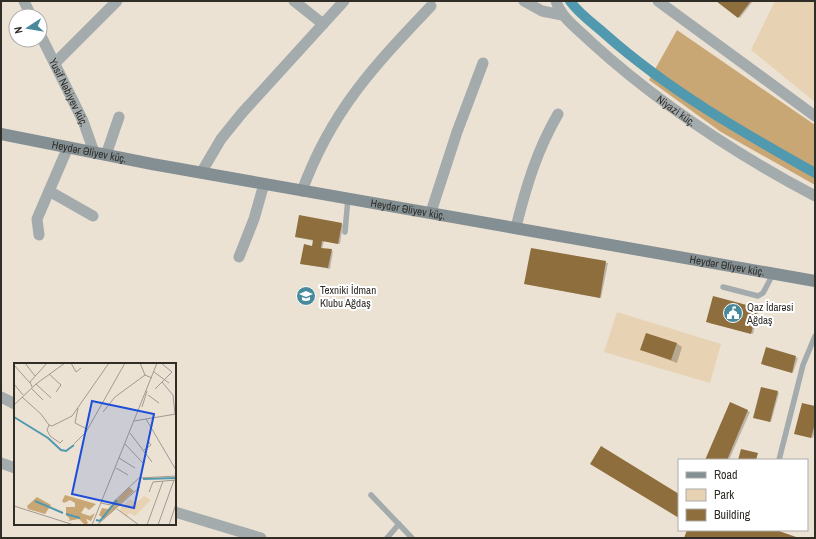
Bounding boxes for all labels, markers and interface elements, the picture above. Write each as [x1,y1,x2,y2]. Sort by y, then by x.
north arrow [8,8,48,48]
text: N [11,25,26,35]
street label: Yusif Nəbiyev küç. [46,56,91,128]
street label: Niyazi küç. [654,92,698,129]
street label: Heydər Əliyev küç. [51,137,128,166]
street label: Heydər Əliyev küç. [369,196,447,223]
street label: Heydər Əliyev küç. [689,252,766,279]
place label: Texniki İdman Klubu Ağdaş [320,283,376,310]
school or university icon: Texniki İdman Klubu Ağdaş [295,285,317,307]
place label: Qaz İdarəsi Ağdaş [746,300,794,327]
public building icon: Qaz İdarəsi Ağdaş [722,302,744,324]
inset map [14,363,176,525]
legend [678,459,808,531]
text: Road [714,467,738,483]
text: Park [714,487,734,503]
text: Building [714,507,751,523]

